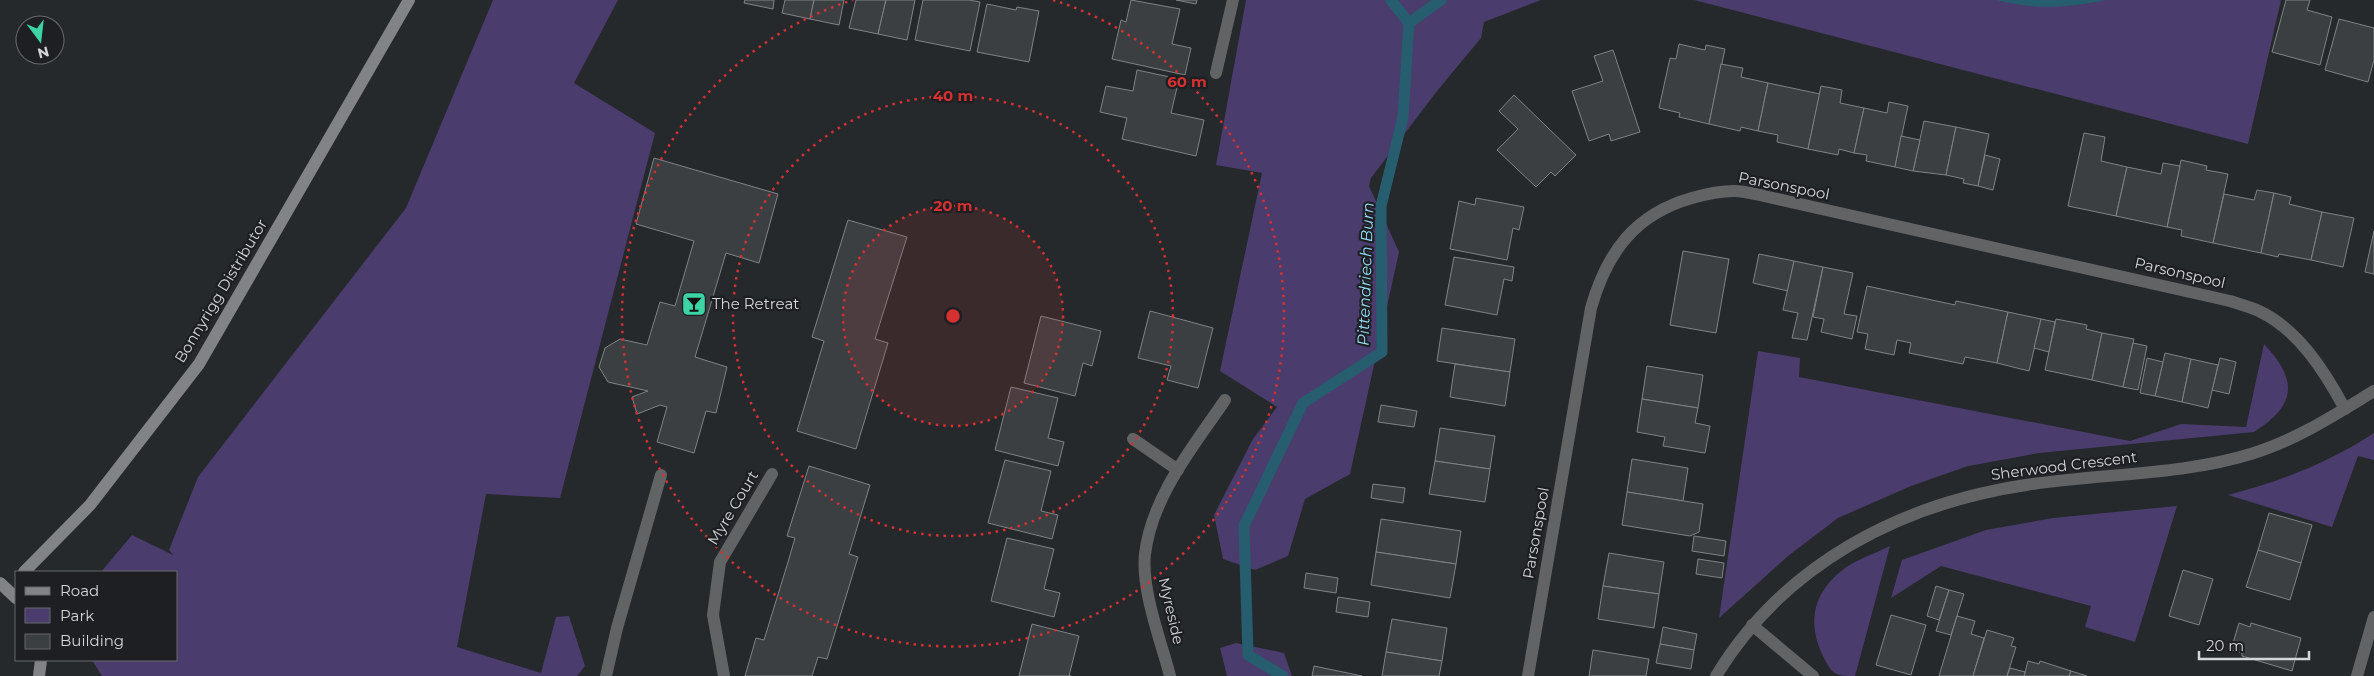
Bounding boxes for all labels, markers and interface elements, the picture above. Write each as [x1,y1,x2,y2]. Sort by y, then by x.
north arrow [15,15,65,65]
text: N [36,42,51,63]
text: 60 m [1167,72,1207,91]
text: 40 m [933,86,973,105]
street label: Parsonspool [1737,167,1831,204]
text: 20 m [933,196,973,215]
water label: Pittendriech Burn [1353,202,1378,346]
street label: Bonnyrigg Distributor [170,215,271,366]
street label: Parsonspool [2133,253,2227,292]
bar icon: The Retreat [681,291,707,317]
place label: The Retreat [712,294,799,313]
centre of rings [944,307,962,325]
street label: Sherwood Crescent [1990,447,2138,484]
street label: Myre Court [703,467,762,548]
street label: Parsonspool [1518,486,1553,580]
legend [15,571,178,661]
street label: Myreside [1155,576,1188,646]
text: Road [60,581,99,600]
text: Park [60,606,94,625]
scale bar [2199,628,2309,660]
text: Building [60,631,124,650]
text: 20 m [2206,636,2244,655]

